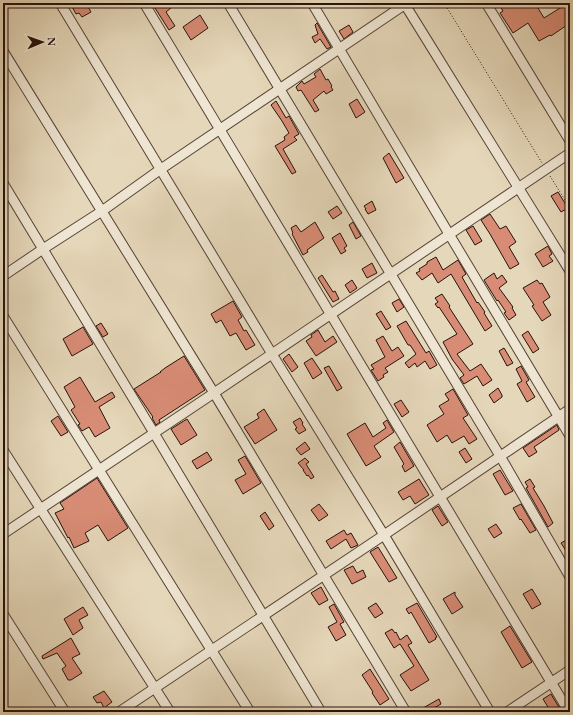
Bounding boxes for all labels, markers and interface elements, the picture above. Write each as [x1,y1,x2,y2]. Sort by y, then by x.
north arrow [22,22,62,62]
text: N [45,37,59,46]

